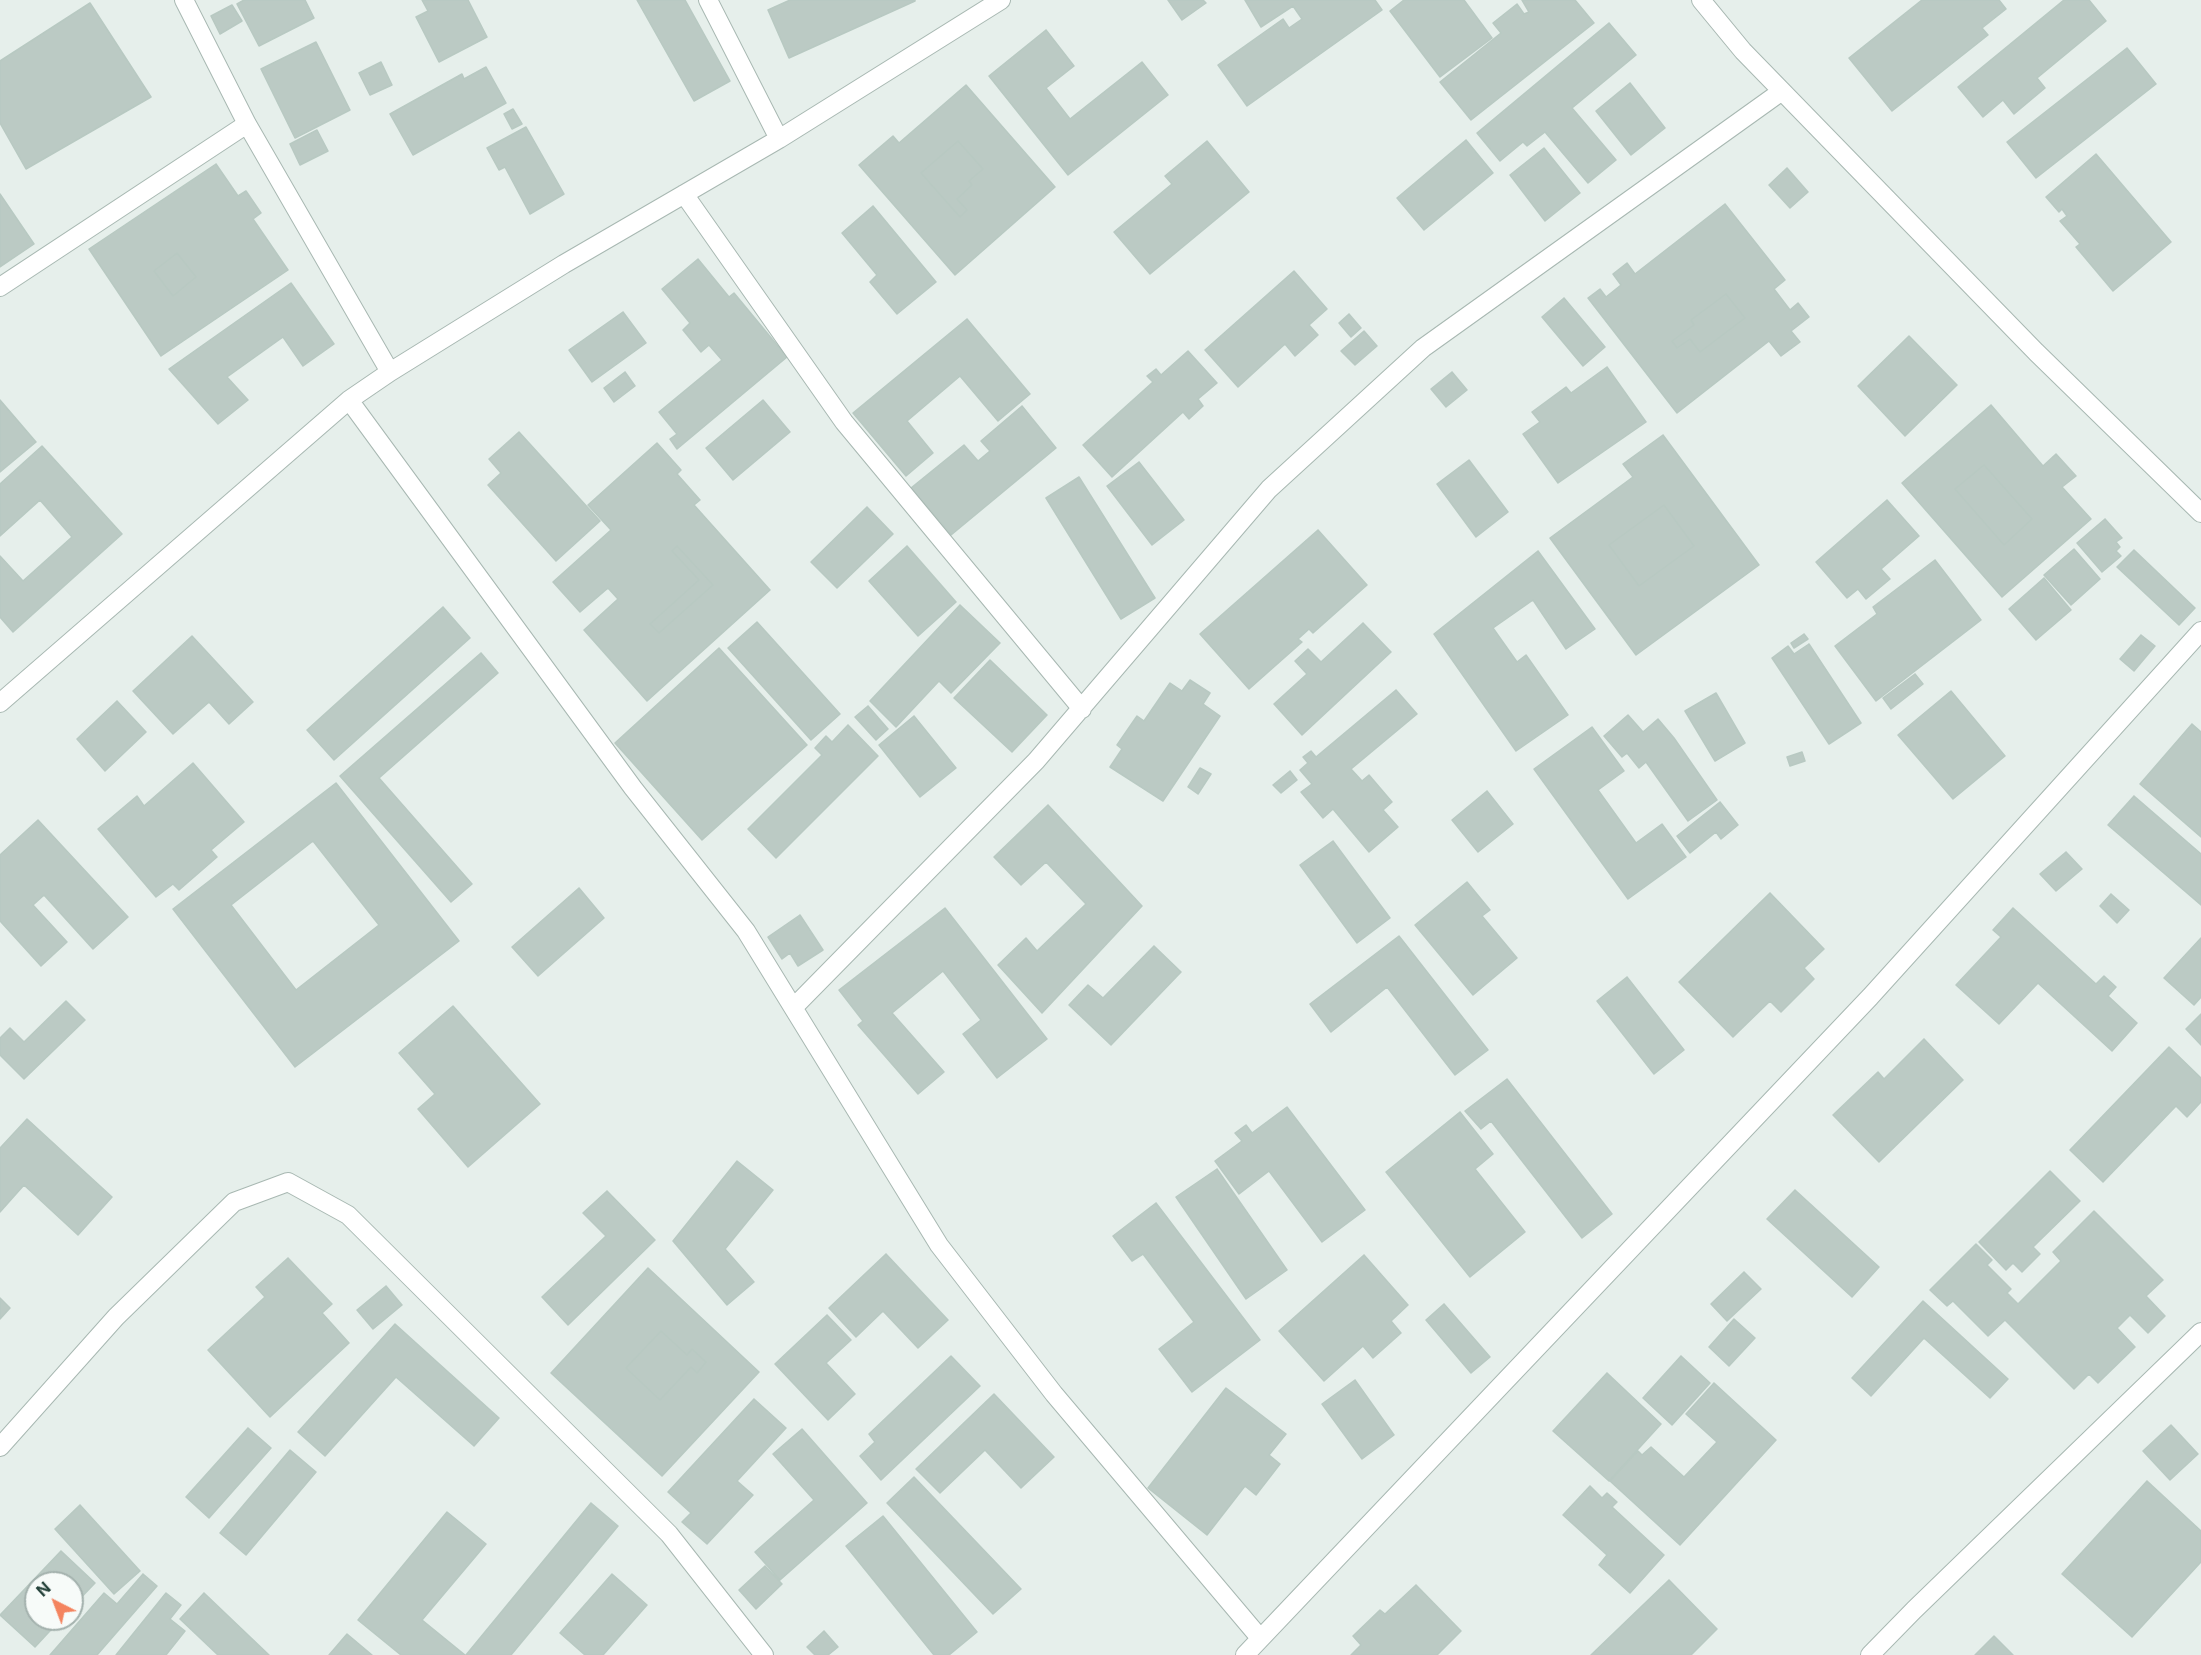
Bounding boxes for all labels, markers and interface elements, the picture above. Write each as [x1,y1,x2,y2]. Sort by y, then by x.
north arrow [24,1571,84,1631]
text: N [32,1578,55,1601]

